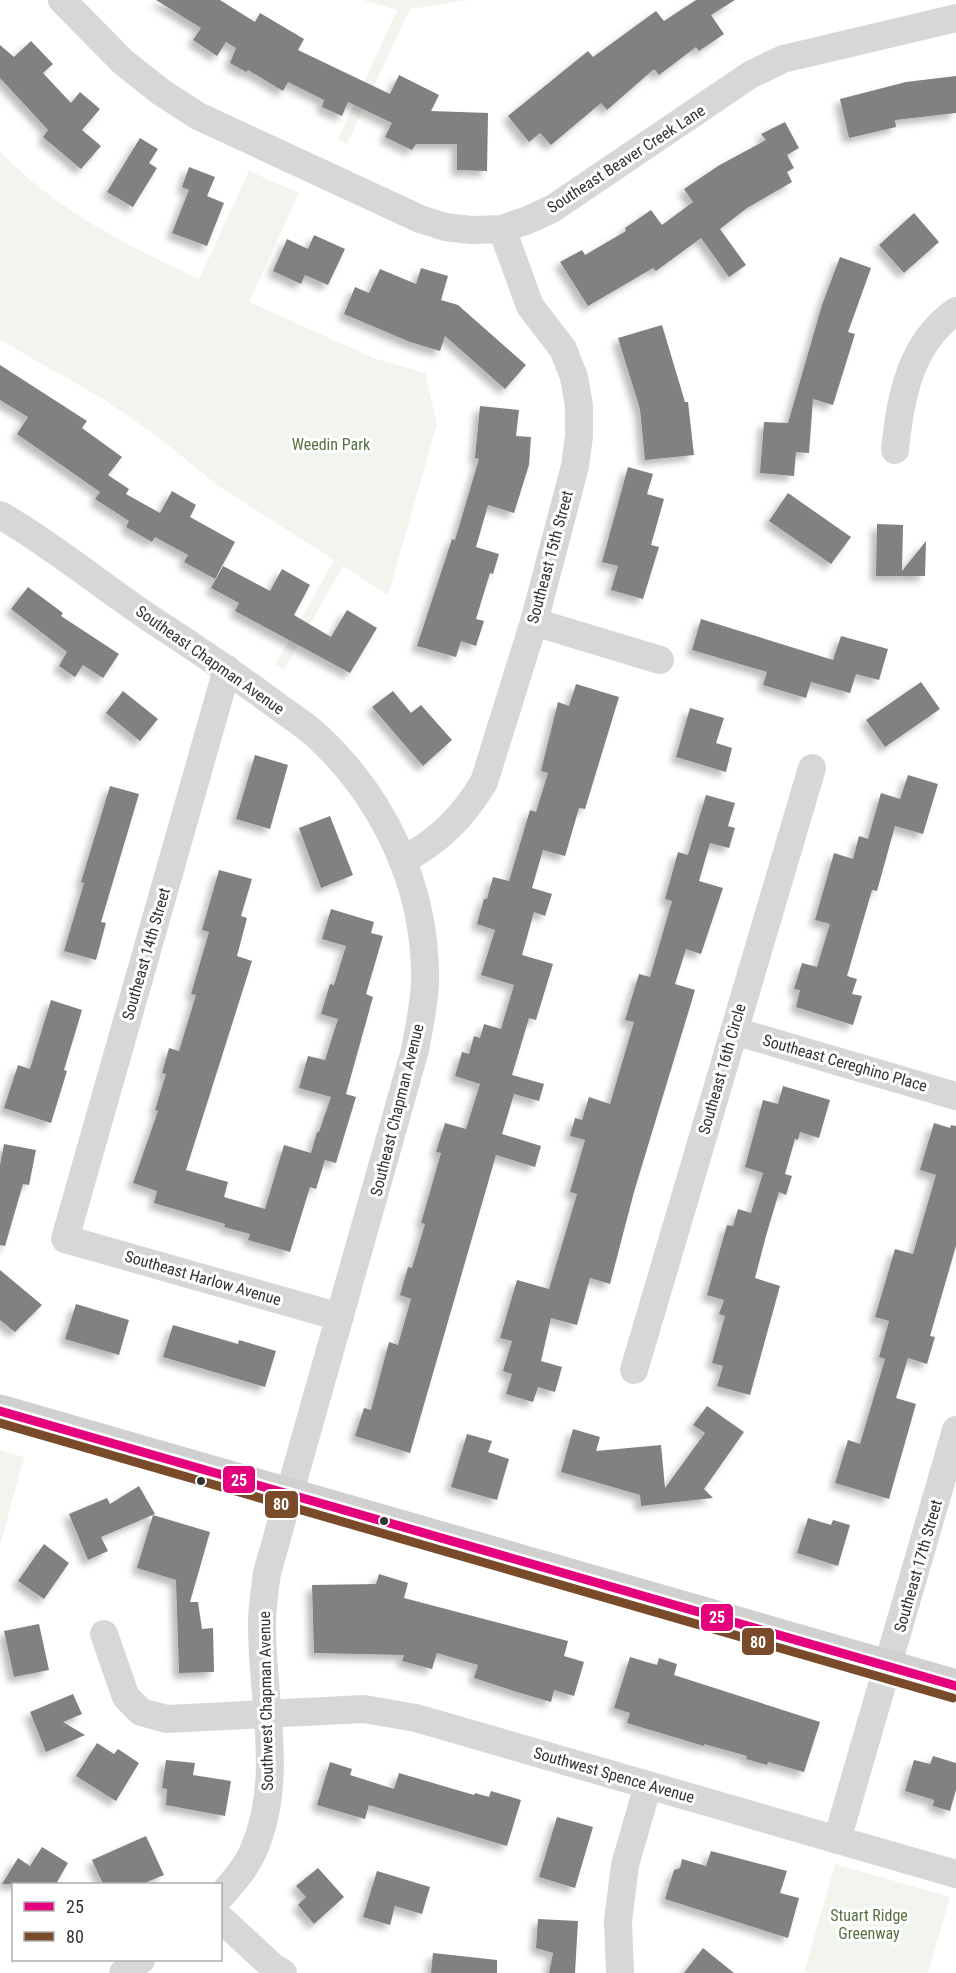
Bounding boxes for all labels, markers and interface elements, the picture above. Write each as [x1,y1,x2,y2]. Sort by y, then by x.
street label: Southeast Beaver Creek Lane [544,101,708,217]
park label: Weedin Park [292,435,371,454]
street label: Southeast 15th Street [523,488,577,626]
street label: Southeast Chapman Avenue [132,601,288,719]
street label: Southeast 14th Street [118,885,174,1022]
street label: Southeast 16th Circle [694,1001,750,1137]
street label: Southeast Chapman Avenue [366,1022,428,1198]
street label: Southeast Cereghino Place [761,1030,929,1096]
street label: Southeast Harlow Avenue [123,1247,283,1309]
line badge: 25 [222,1465,256,1494]
text: 25 [231,1471,247,1490]
unlabelled marker [195,1475,207,1487]
line badge: 80 [264,1490,299,1519]
text: 80 [273,1495,289,1514]
street label: Southeast 17th Street [890,1497,946,1634]
unlabelled marker [378,1515,390,1527]
line badge: 25 [700,1603,734,1632]
text: 25 [709,1608,725,1627]
street label: Southwest Chapman Avenue [255,1611,277,1791]
line badge: 80 [741,1627,775,1656]
text: 80 [750,1633,766,1652]
street label: Southwest Spence Avenue [532,1743,696,1807]
legend [12,1883,222,1961]
text: 25 [66,1896,84,1917]
park label: Stuart Ridge Greenway [830,1906,908,1943]
text: 80 [66,1926,84,1947]

